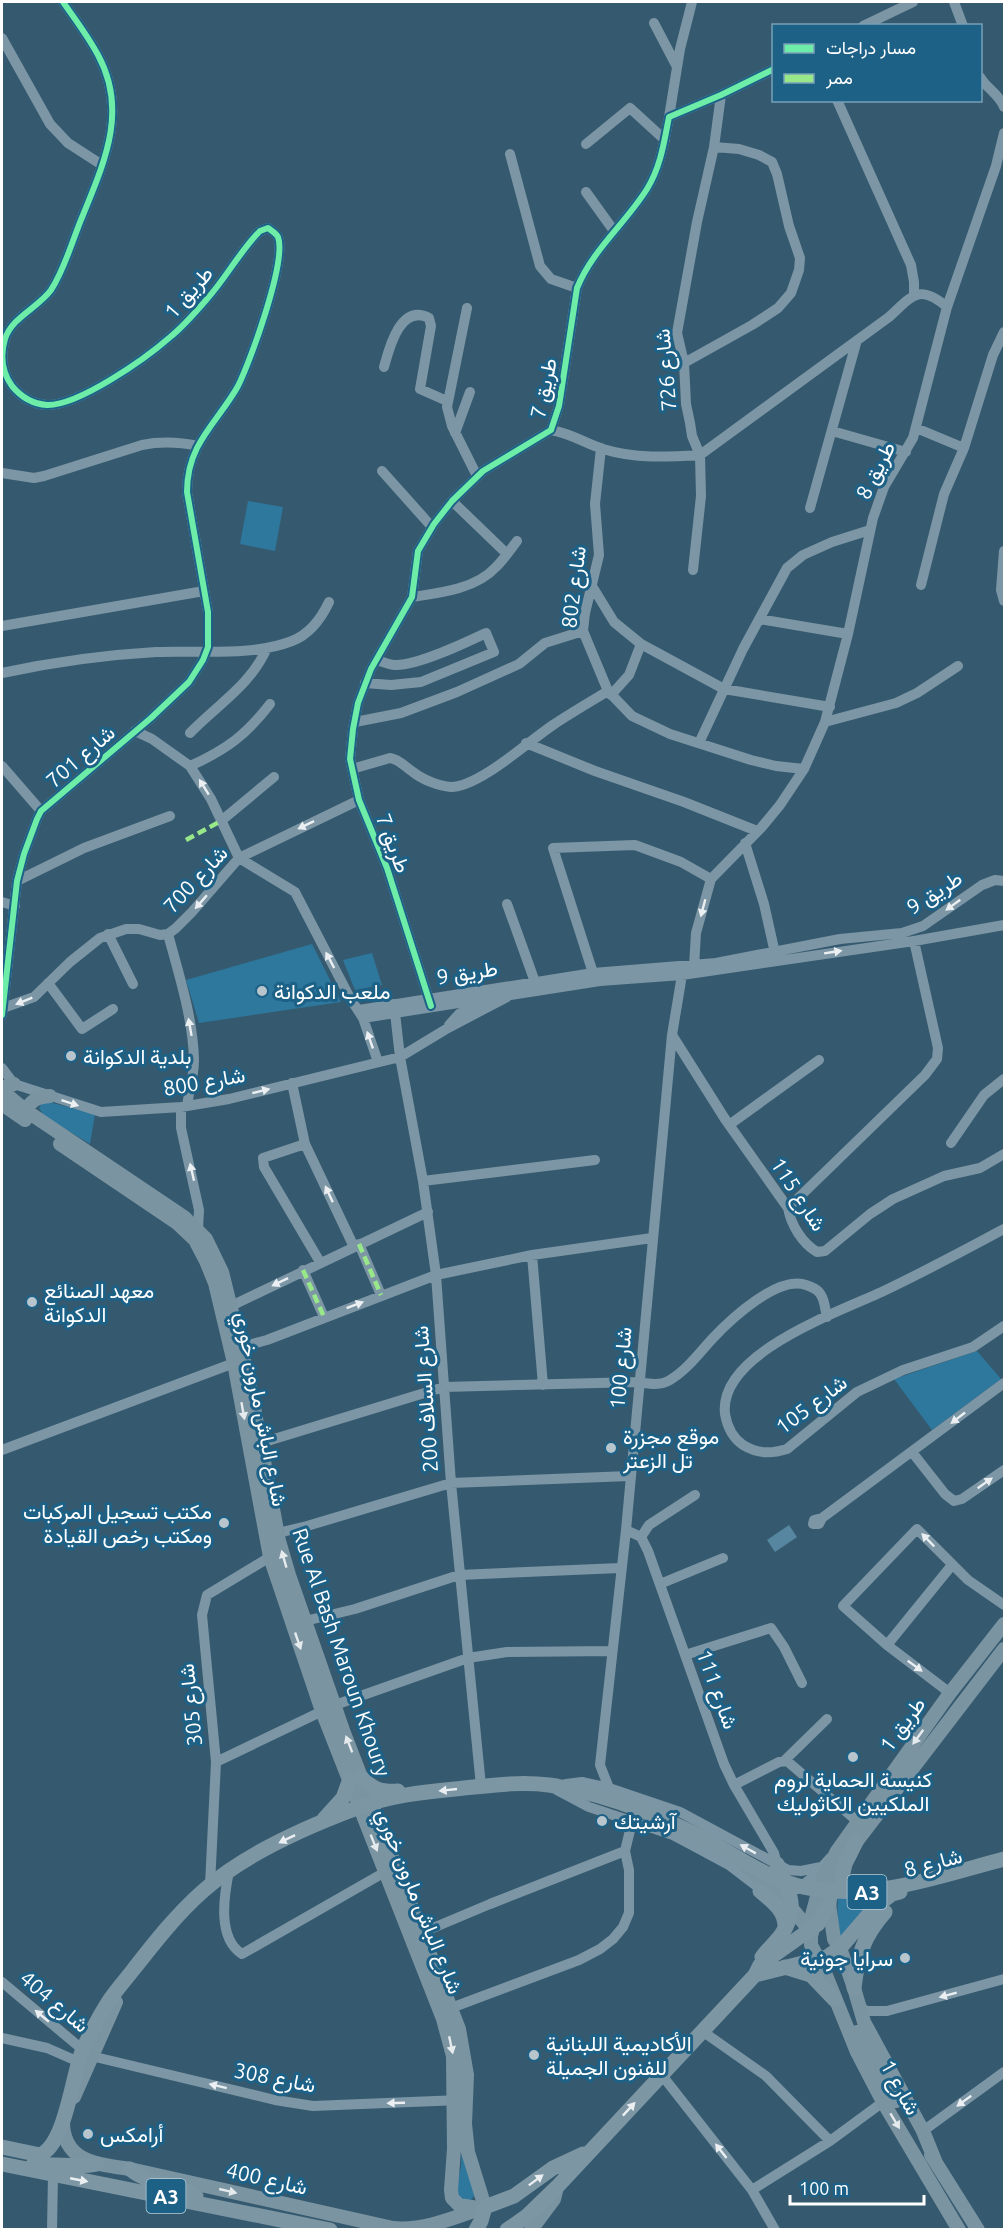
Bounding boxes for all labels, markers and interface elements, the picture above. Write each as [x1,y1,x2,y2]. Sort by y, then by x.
legend [772,24,982,102]
text: مسار دراجات [826,37,916,59]
text: ممر [825,67,853,89]
street label: طريق 1 [159,261,219,324]
street label: شارع 726 [649,328,684,412]
street label: 7 طريق [525,356,563,421]
street label: طريق 8 [850,437,901,504]
street label: شارع 802 [556,545,593,630]
street label: شارع 701 [41,720,121,794]
one-way arrow [198,779,209,795]
street label: 7 طريق [370,810,416,877]
one-way arrow [298,821,315,830]
street label: شارع 700 [158,841,234,919]
street label: 9 طريق [902,865,967,920]
one-way arrow [195,894,208,909]
one-way arrow [946,898,961,910]
one-way arrow [698,899,707,917]
one-way arrow [824,947,843,956]
one-way arrow [325,951,334,968]
street label: 9 طريق [435,955,499,991]
place label: ملعب الدكوانة [274,979,390,1005]
marker: ملعب الدكوانة [255,984,269,998]
one-way arrow [14,996,32,1006]
one-way arrow [186,1018,195,1037]
one-way arrow [365,1030,375,1048]
place label: بلدية الدكوانة [83,1044,192,1070]
marker: بلدية الدكوانة [64,1049,78,1063]
street label: 800 شارع [161,1062,247,1103]
one-way arrow [252,1085,271,1095]
one-way arrow [61,1098,79,1108]
street label: شارع 115 [764,1153,832,1237]
one-way arrow [186,1162,196,1181]
one-way arrow [324,1185,333,1202]
one-way arrow [271,1277,288,1286]
place label: معهد الصنائع الدكوانة [44,1278,154,1328]
marker: معهد الصنائع الدكوانة [25,1295,39,1309]
one-way arrow [346,1300,364,1309]
street label: شارع الباش مارون خوري [225,1310,293,1509]
street label: 200 شارع السلاف [408,1325,445,1473]
street label: شارع 100 [604,1326,639,1410]
street label: شارع 105 [771,1370,853,1441]
one-way arrow [239,1402,248,1421]
one-way arrow [951,1411,966,1423]
place label: موقع مجزرة تل الزعتر [622,1424,719,1474]
marker: موقع مجزرة تل الزعتر [604,1441,618,1455]
one-way arrow [976,1477,992,1489]
place label: مكتب تسجيل المركبات ومكتب رخص القيادة [23,1499,212,1549]
marker: مكتب تسجيل المركبات ومكتب رخص القيادة [217,1516,231,1530]
street label: Rue Al Bash Maroun Khoury [288,1525,396,1779]
one-way arrow [922,1533,936,1547]
one-way arrow [279,1550,288,1568]
one-way arrow [294,1632,304,1650]
street label: شارع 111 [690,1646,743,1733]
one-way arrow [906,1660,922,1672]
street label: شارع 305 [174,1662,209,1747]
street label: طريق 1 [874,1692,931,1757]
one-way arrow [912,1729,924,1745]
one-way arrow [343,1734,353,1752]
marker: كنيسة الحماية لروم الملكيين الكاثوليك [846,1750,860,1764]
place label: كنيسة الحماية لروم الملكيين الكاثوليك [774,1767,932,1817]
one-way arrow [439,1785,458,1795]
street label: شارع الباش مارون خوري [366,1805,468,1999]
place label: آرشيتك [614,1809,678,1835]
marker: آرشيتك [595,1814,609,1828]
one-way arrow [278,1834,295,1844]
one-way arrow [370,1834,379,1852]
street label: شارع 8 [901,1843,965,1884]
one-way arrow [739,1844,756,1854]
road number: A3 [848,1875,886,1909]
place label: سرايا جونية [800,1946,893,1972]
marker: سرايا جونية [898,1951,912,1965]
street label: شارع 404 [14,1965,94,2039]
one-way arrow [939,1990,957,2000]
one-way arrow [34,2009,50,2022]
place label: الأكاديمية اللبنانية للفنون الجميلة [546,2031,692,2081]
one-way arrow [447,2036,456,2055]
marker: الأكاديمية اللبنانية للفنون الجميلة [527,2048,541,2062]
street label: شارع 1 [874,2055,926,2120]
street label: شارع 308 [232,2057,318,2100]
one-way arrow [209,2080,227,2090]
one-way arrow [956,2095,971,2107]
one-way arrow [386,2098,405,2107]
one-way arrow [621,2102,635,2116]
one-way arrow [890,2113,901,2129]
place label: أرامكس [100,2122,164,2148]
marker: أرامكس [81,2127,95,2141]
one-way arrow [715,2143,728,2159]
street label: شارع 400 [223,2157,310,2202]
scale bar [790,2168,924,2206]
one-way arrow [529,2175,544,2187]
one-way arrow [70,2176,89,2185]
text: 100 m [799,2178,849,2198]
road number: A3 [146,2179,186,2213]
one-way arrow [219,2187,238,2196]

